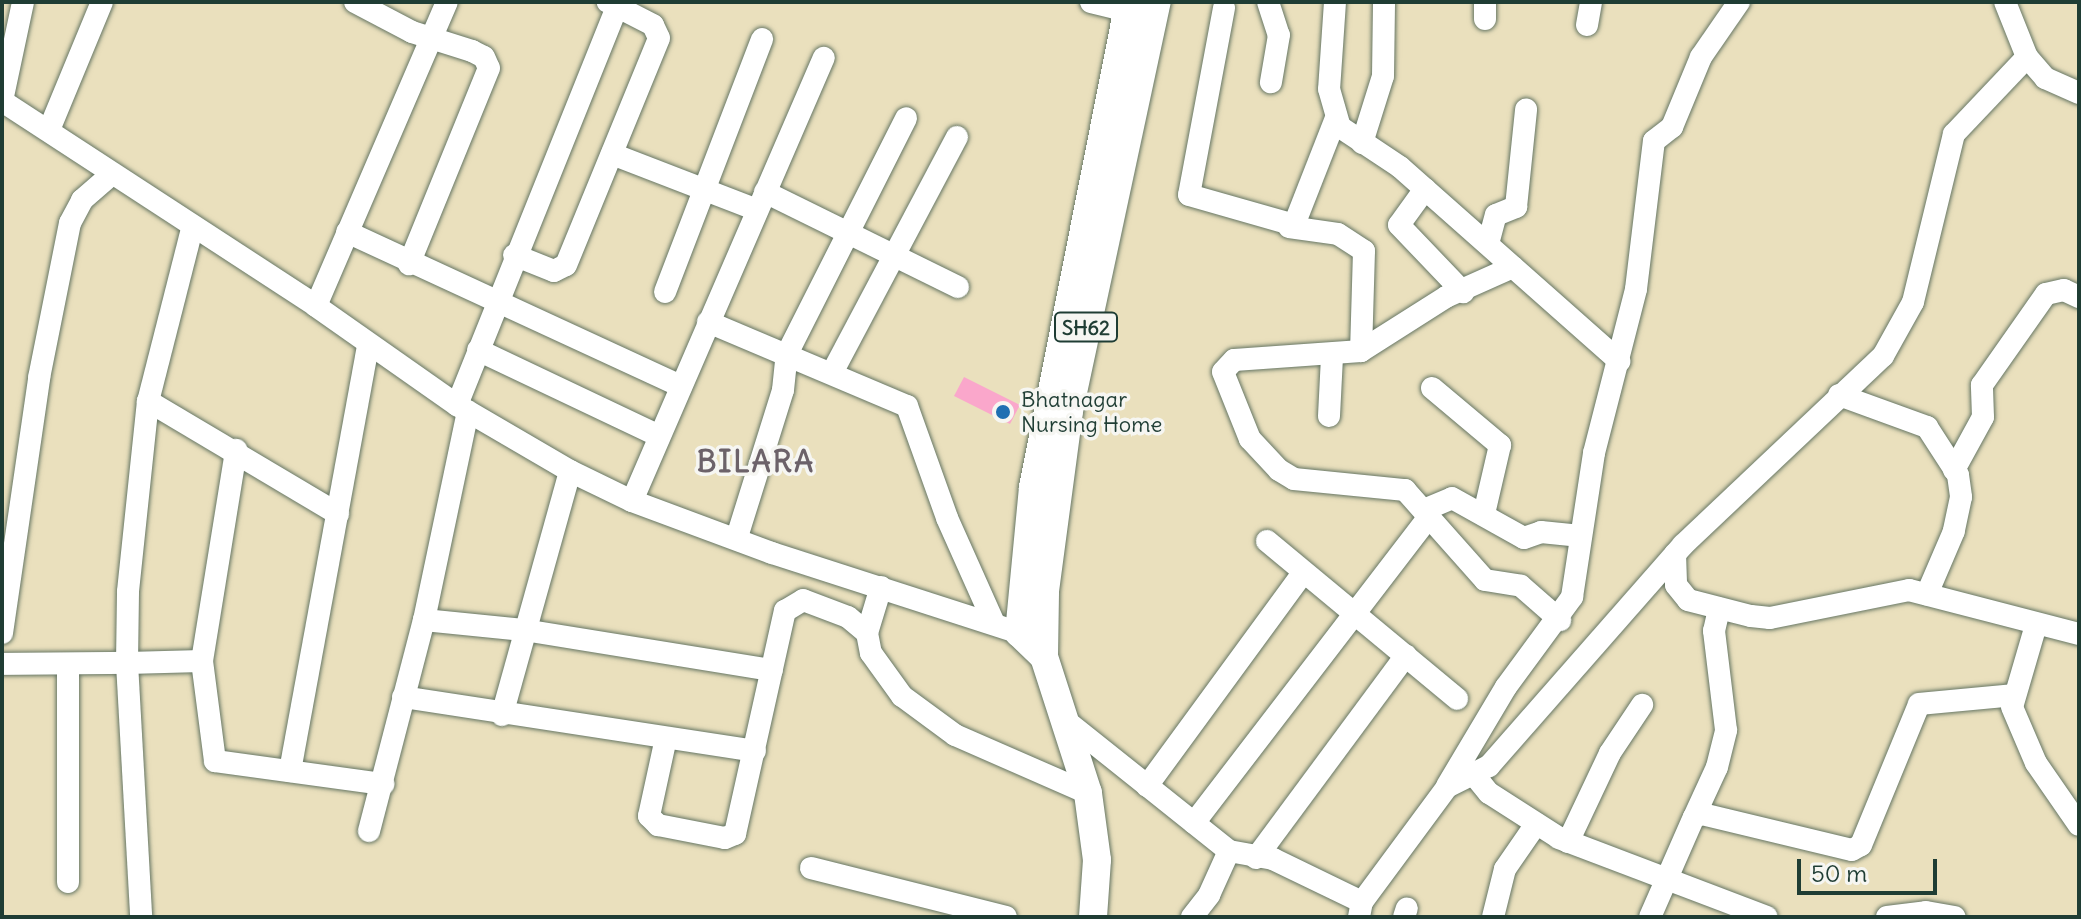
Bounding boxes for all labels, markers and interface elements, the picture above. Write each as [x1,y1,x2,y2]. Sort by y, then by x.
road number: SH62 [1054,311,1118,343]
place label: Bhatnagar Nursing Home [1021,386,1162,438]
marker: Bhatnagar Nursing Home [992,401,1014,423]
district label: BILARA [697,443,815,479]
scale bar [1801,843,1941,893]
text: 50 m [1811,858,1867,888]

